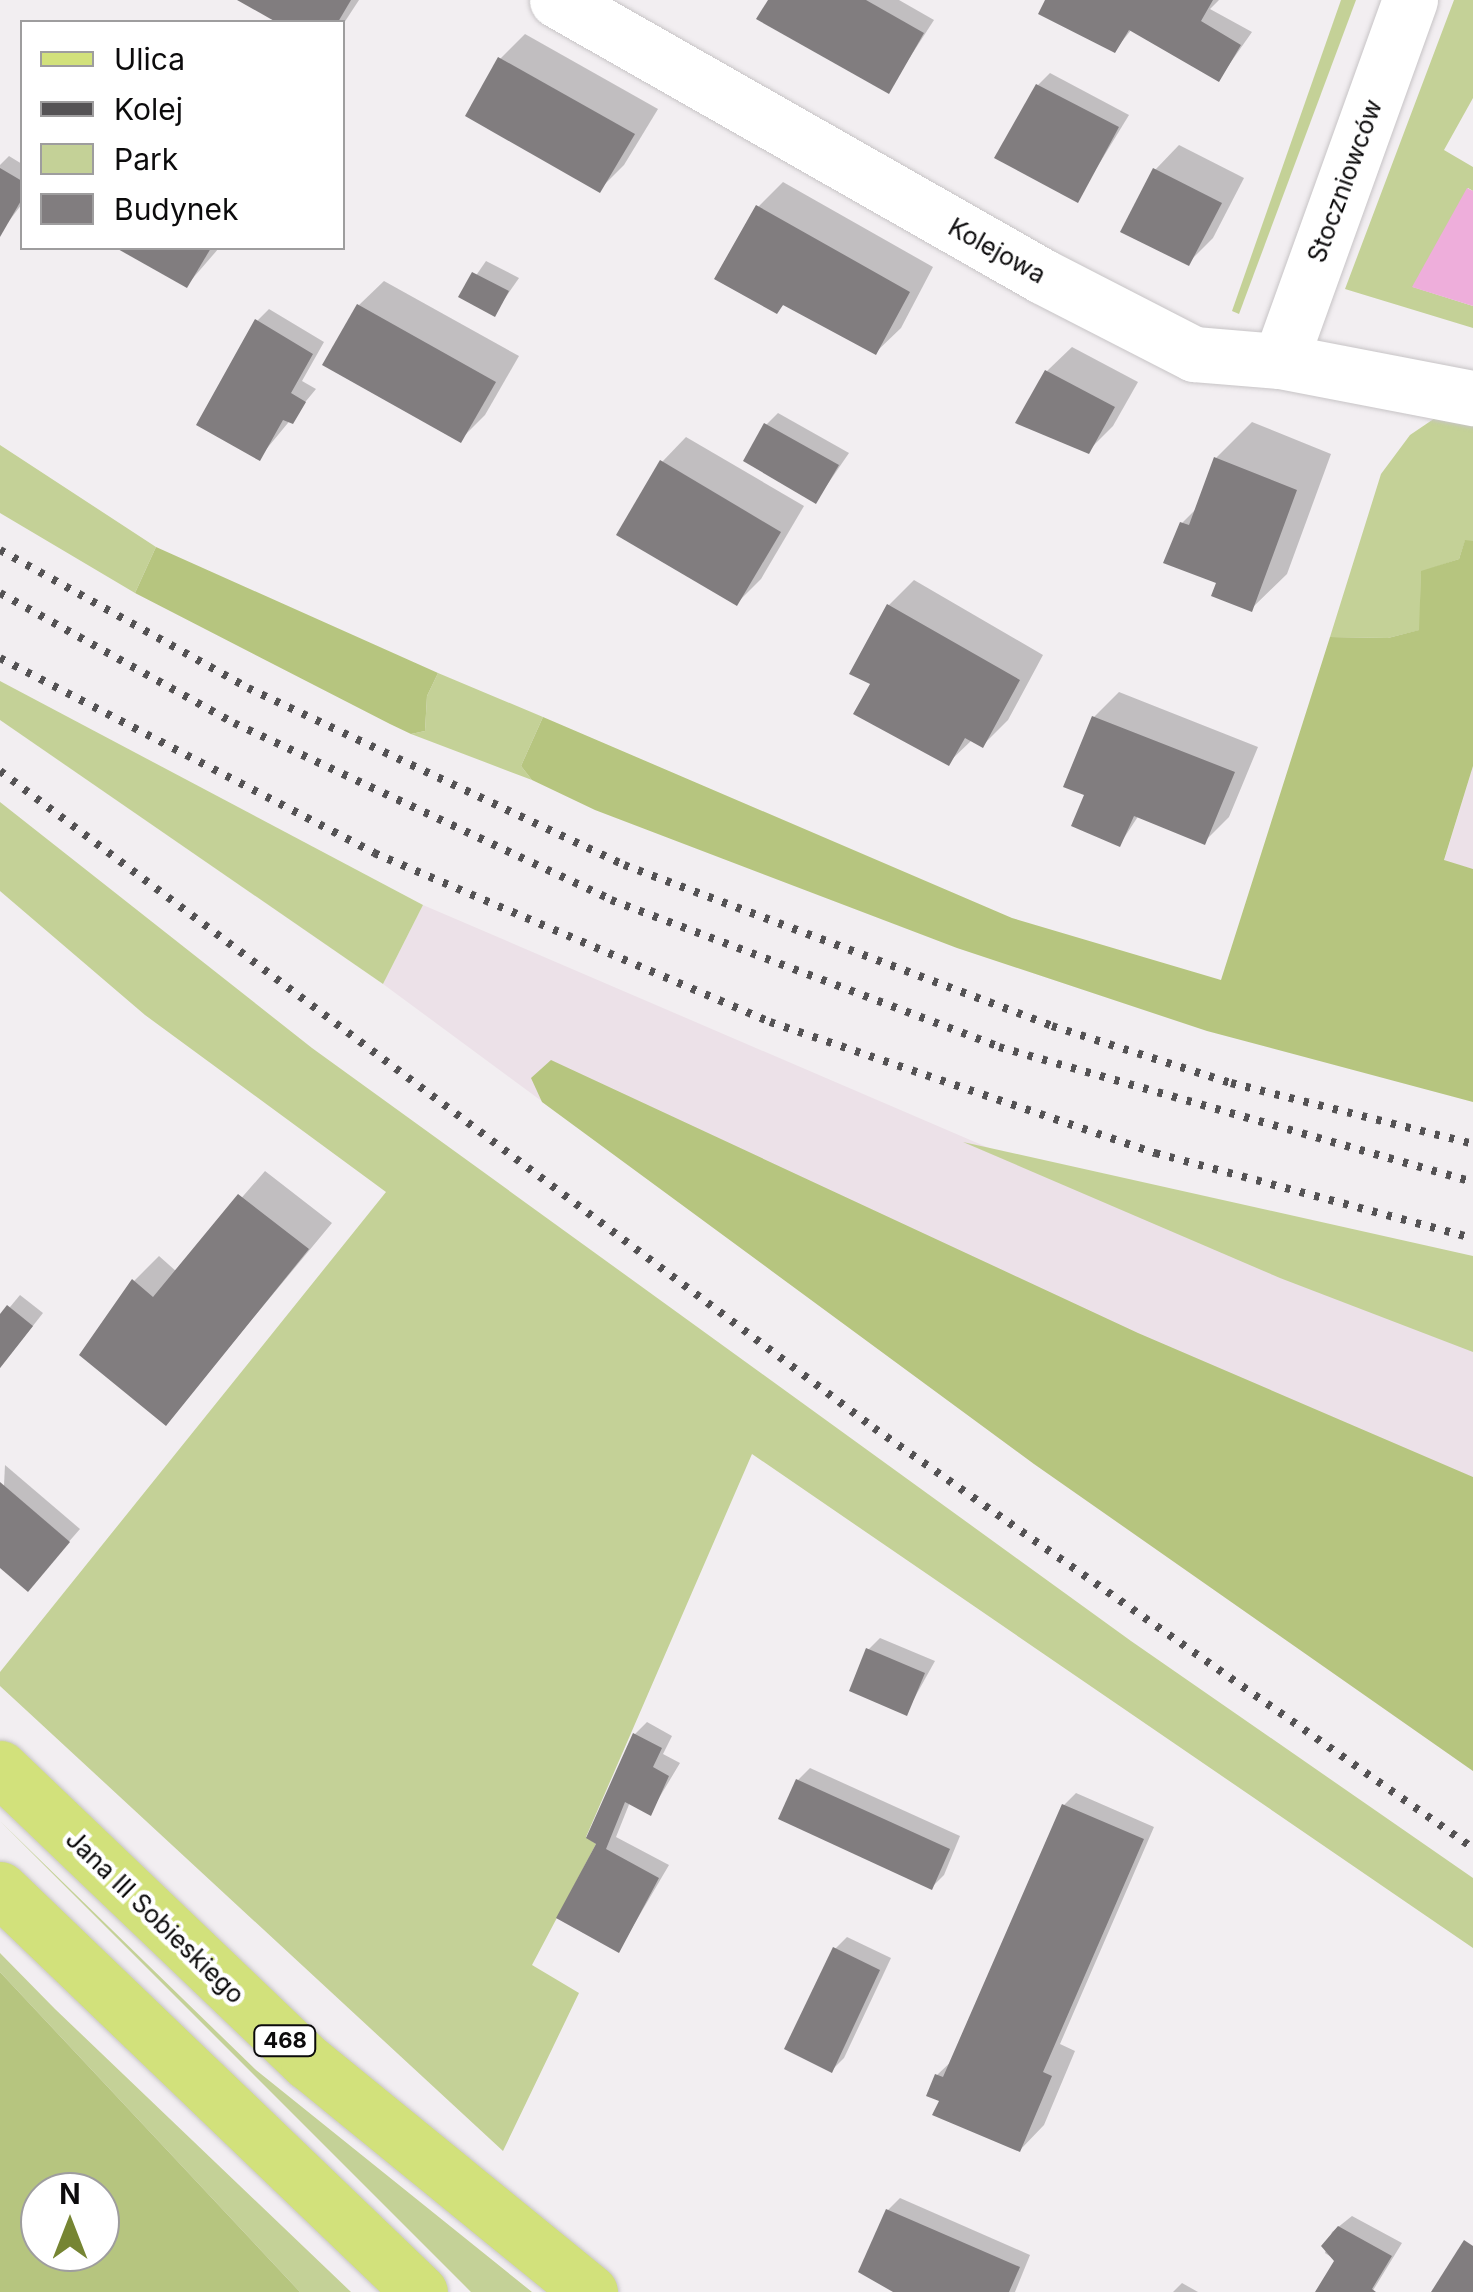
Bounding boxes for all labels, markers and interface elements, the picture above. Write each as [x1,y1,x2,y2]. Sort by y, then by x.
legend [20,20,345,250]
text: Ulica [114,41,185,77]
text: Kolej [114,91,183,127]
street label: Stoczniowców [1302,95,1388,267]
text: Park [114,141,178,177]
text: Budynek [114,191,238,227]
street label: Kolejowa [943,212,1051,290]
street label: Jana III Sobieskiego [60,1824,250,2010]
road number: 468 [252,2024,318,2058]
north arrow [20,2172,120,2272]
text: N [59,2177,81,2211]

